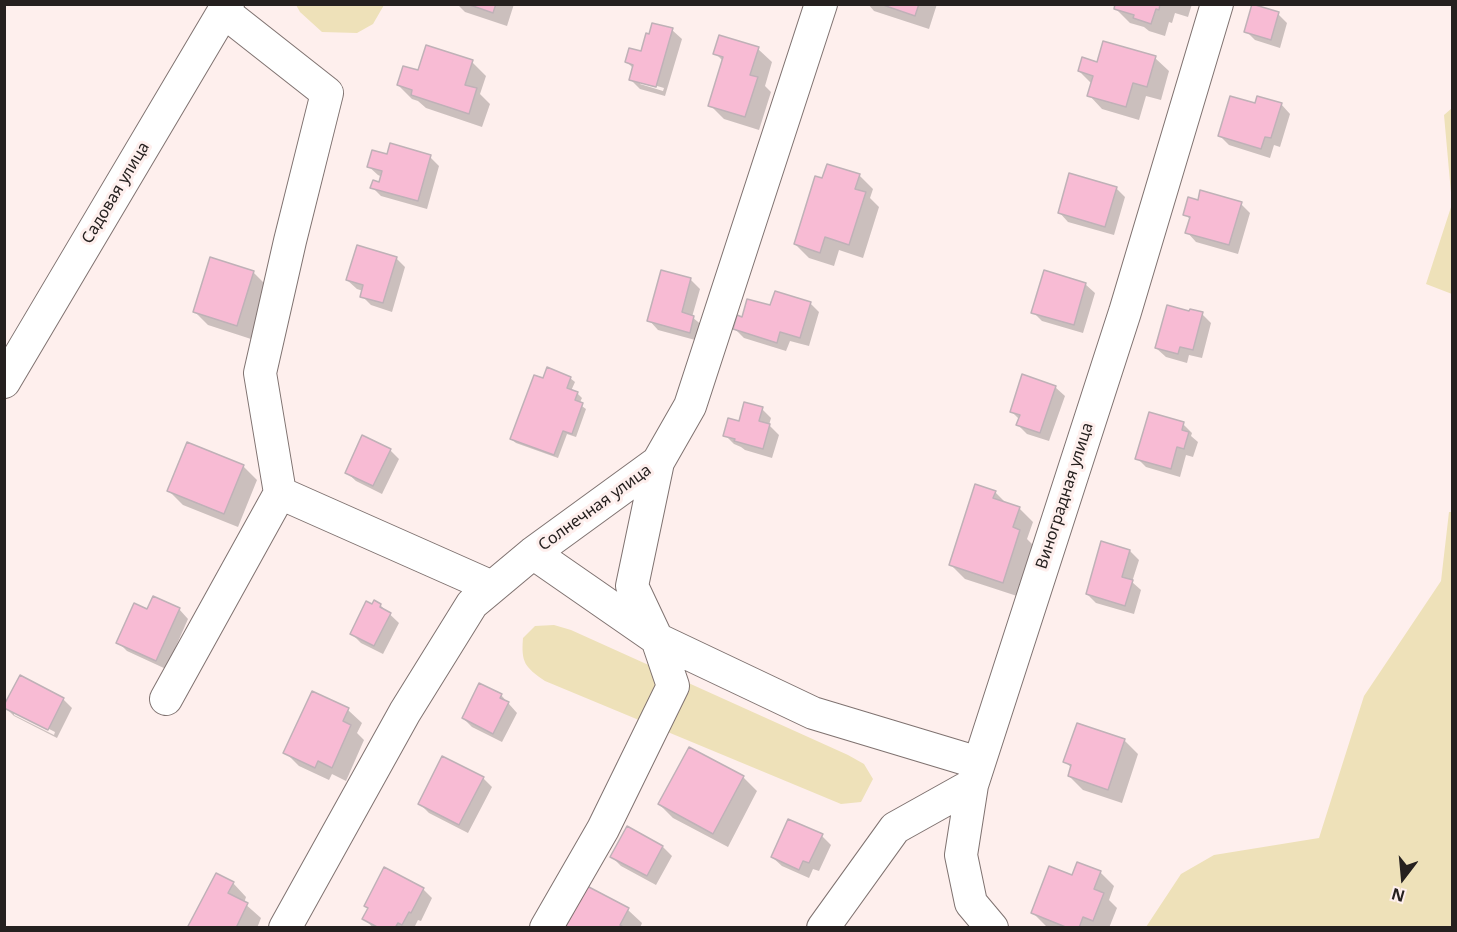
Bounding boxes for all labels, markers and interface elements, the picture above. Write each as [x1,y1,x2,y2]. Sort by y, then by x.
street label: Садовая улица [78,139,154,247]
street label: Виноградная улица [1032,421,1098,571]
street label: Солнечная улица [535,461,655,555]
north arrow [1373,848,1433,908]
text: N [1389,883,1407,908]

